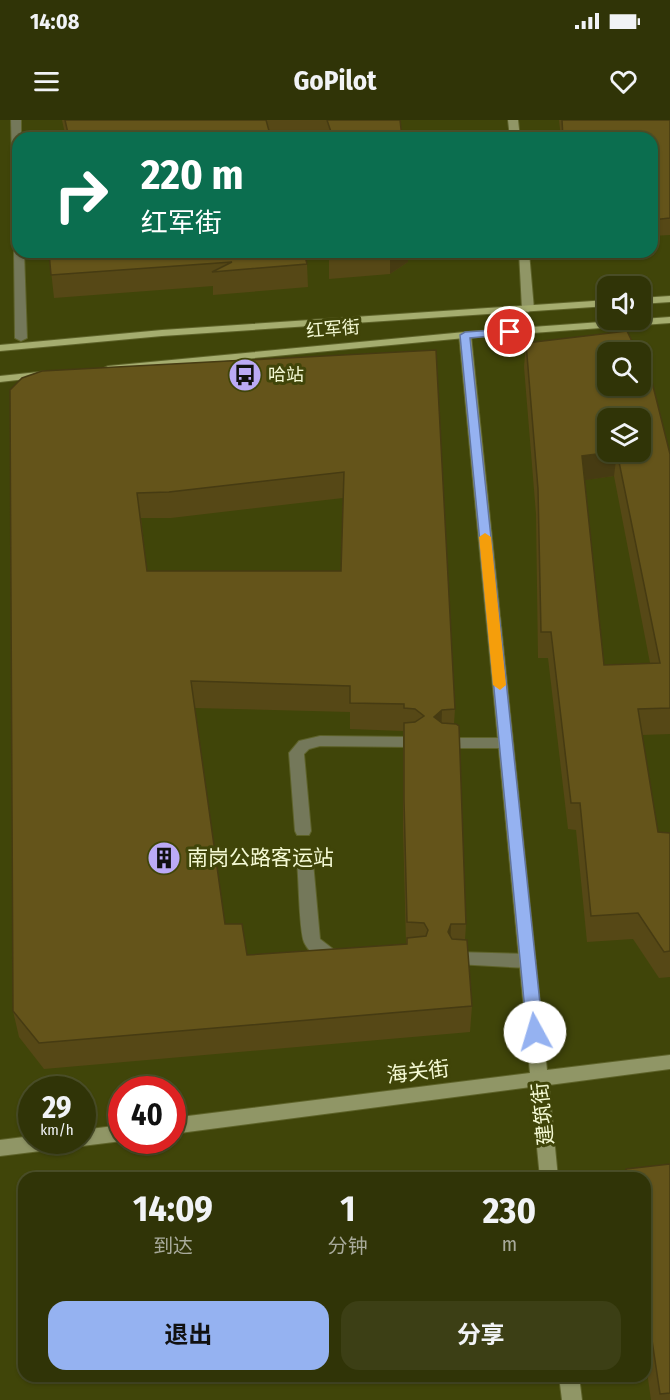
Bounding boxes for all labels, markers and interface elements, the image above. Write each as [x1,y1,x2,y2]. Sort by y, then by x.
text: 14:08 [30,8,79,35]
icon: menu [30,65,63,98]
text: GoPilot [293,65,377,97]
icon: heart [607,65,640,98]
text: 220 m [141,150,244,200]
icon: right [42,156,120,234]
text: 红军街 [141,207,222,239]
map controls [597,276,651,462]
button: sound [597,276,651,330]
pin [484,306,535,357]
icon: arrive [493,315,526,348]
street label: 红军街 [305,316,361,342]
button: search [597,342,651,396]
bus stop icon: 哈站 [227,357,263,393]
place label: 哈站 [268,364,304,386]
button: layers [597,408,651,462]
building icon: 南岗公路客运站 [146,840,182,876]
place label: 南岗公路客运站 [187,845,334,871]
position arrow [503,1000,567,1064]
street label: 海关街 [385,1055,451,1089]
speed limit sign: 40 [108,1076,186,1154]
street label: 建筑街 [527,1081,559,1147]
text: 29 [42,1090,72,1126]
text: km/h [40,1121,74,1139]
text: 14:09 [133,1187,213,1231]
text: 1 [340,1187,355,1231]
text: 230 [483,1189,536,1233]
text: m [502,1232,517,1256]
text: 到达 [153,1234,193,1258]
text: 分钟 [328,1234,368,1258]
button: 退出 [48,1301,329,1370]
button: 分享 [341,1301,621,1370]

